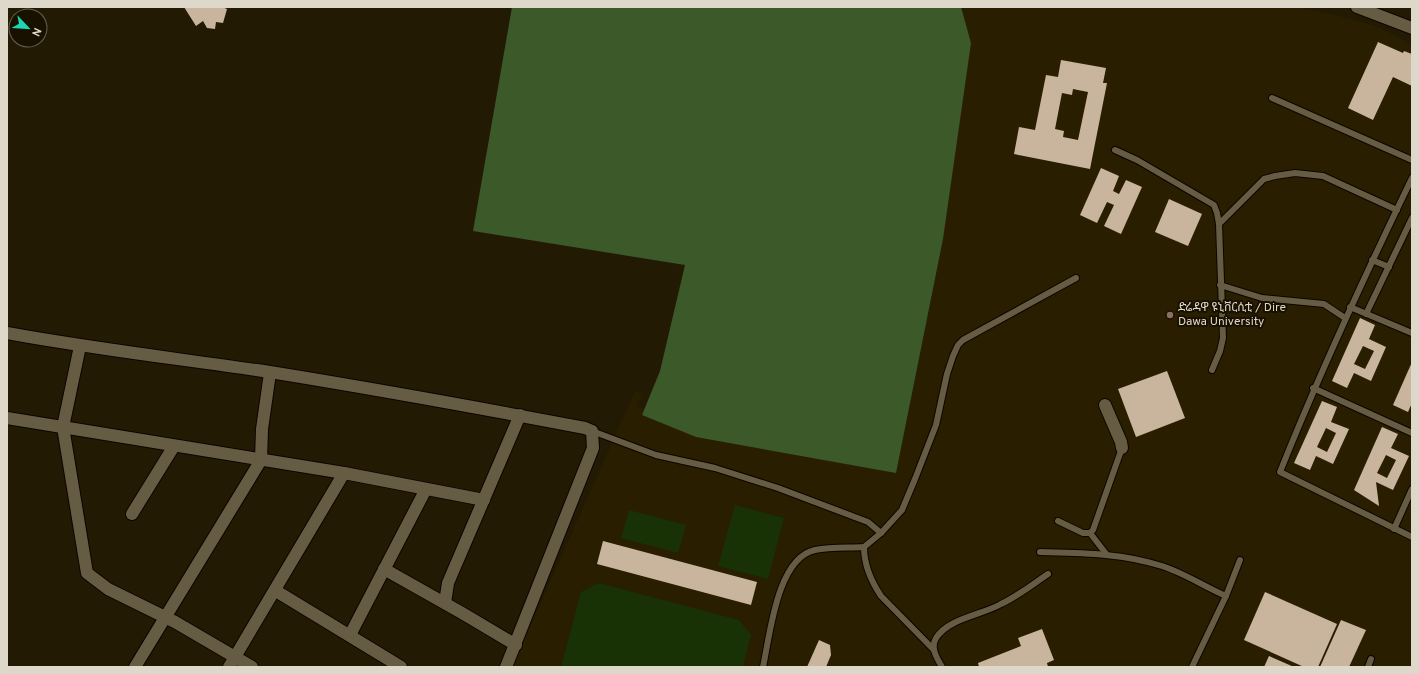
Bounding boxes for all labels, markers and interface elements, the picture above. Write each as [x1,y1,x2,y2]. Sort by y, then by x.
north arrow [8,8,48,48]
text: N [28,25,44,38]
place label: ድሬዳዋ ዩኒቨርሲቲ / Dire Dawa University [1178,300,1286,330]
marker: ድሬዳዋ ዩኒቨርሲቲ / Dire Dawa University [1165,310,1175,320]

